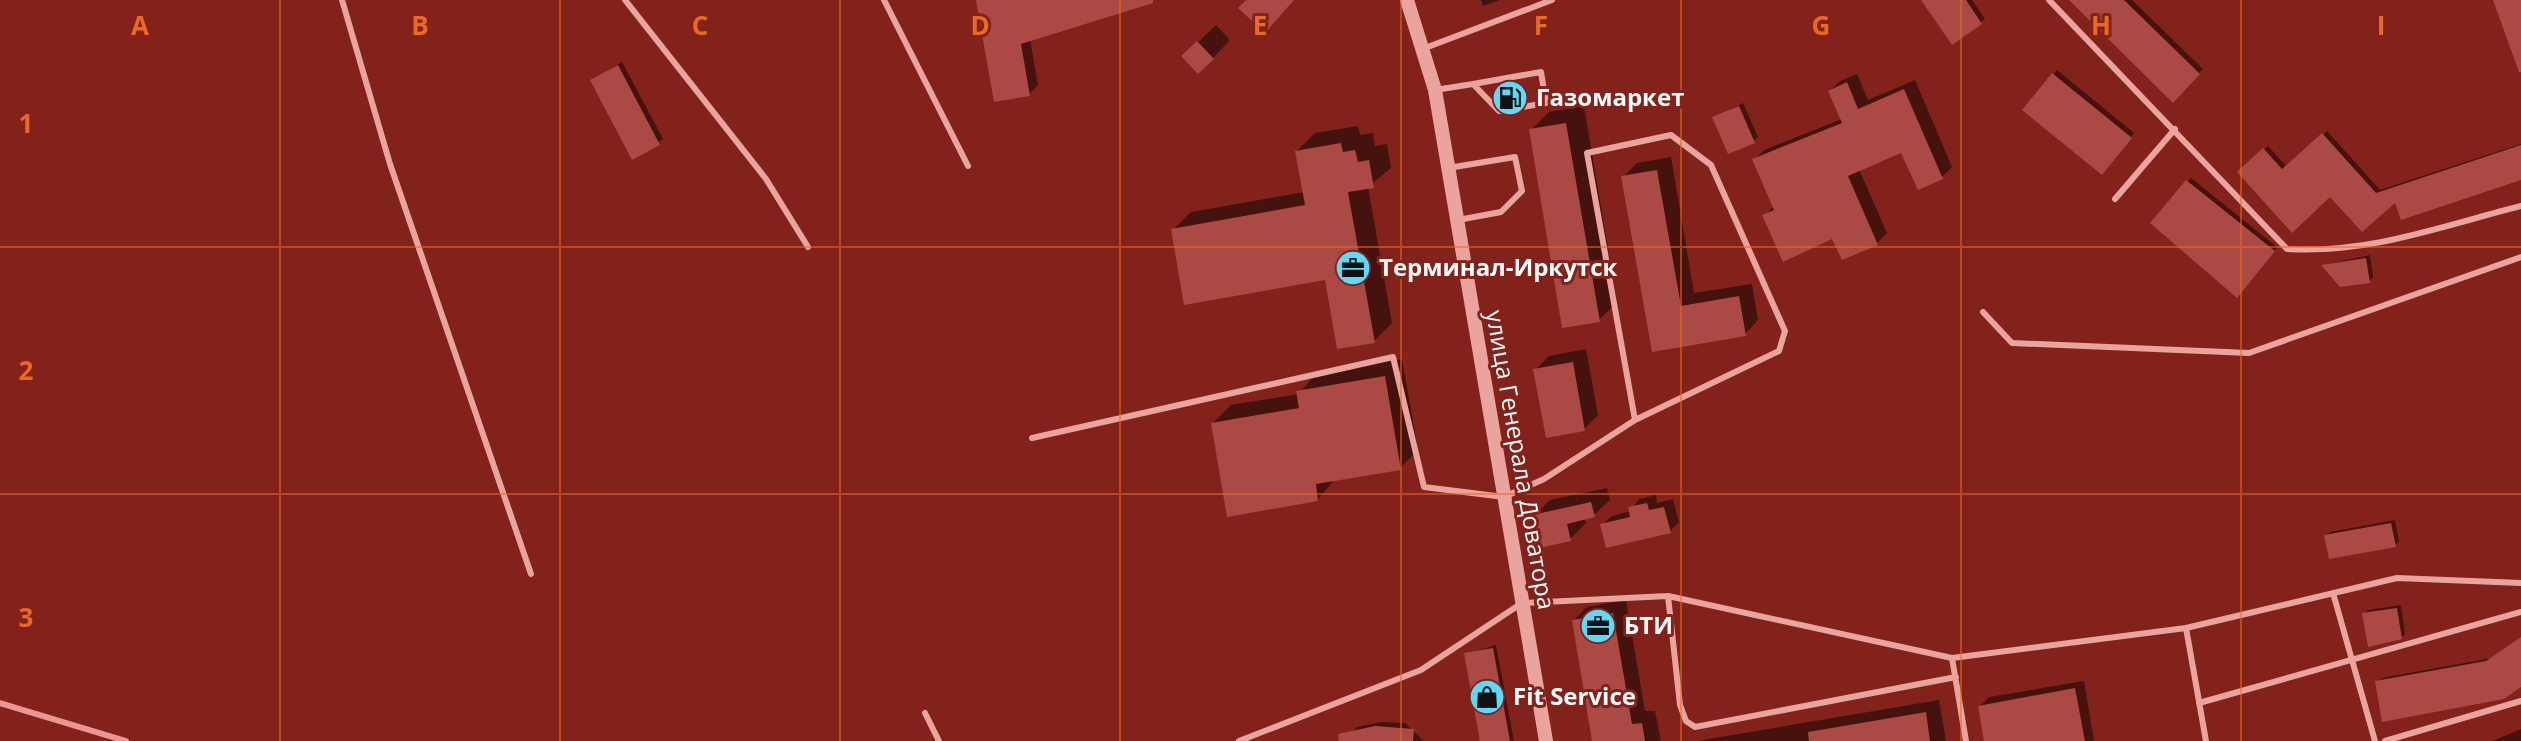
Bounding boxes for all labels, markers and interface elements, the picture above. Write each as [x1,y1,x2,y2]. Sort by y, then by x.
text: A [131,7,149,43]
text: B [411,7,429,43]
text: C [692,7,708,43]
text: D [970,7,990,43]
text: E [1253,7,1267,43]
text: F [1534,7,1548,43]
text: G [1812,7,1830,43]
text: H [2091,7,2111,43]
text: I [2377,7,2385,43]
fuel station icon: Газомаркет [1491,79,1529,117]
place label: Газомаркет [1536,80,1684,113]
text: 1 [19,105,33,141]
office icon: Терминал-Иркутск [1334,249,1372,287]
place label: Терминал-Иркутск [1379,250,1617,283]
street label: улица Генерала Доватора [1479,308,1564,612]
text: 2 [19,352,34,388]
text: 3 [19,599,33,635]
office icon: БТИ [1579,607,1617,645]
place label: БТИ [1624,608,1673,641]
shop icon: Fit Service [1468,678,1506,716]
place label: Fit Service [1513,679,1636,712]

